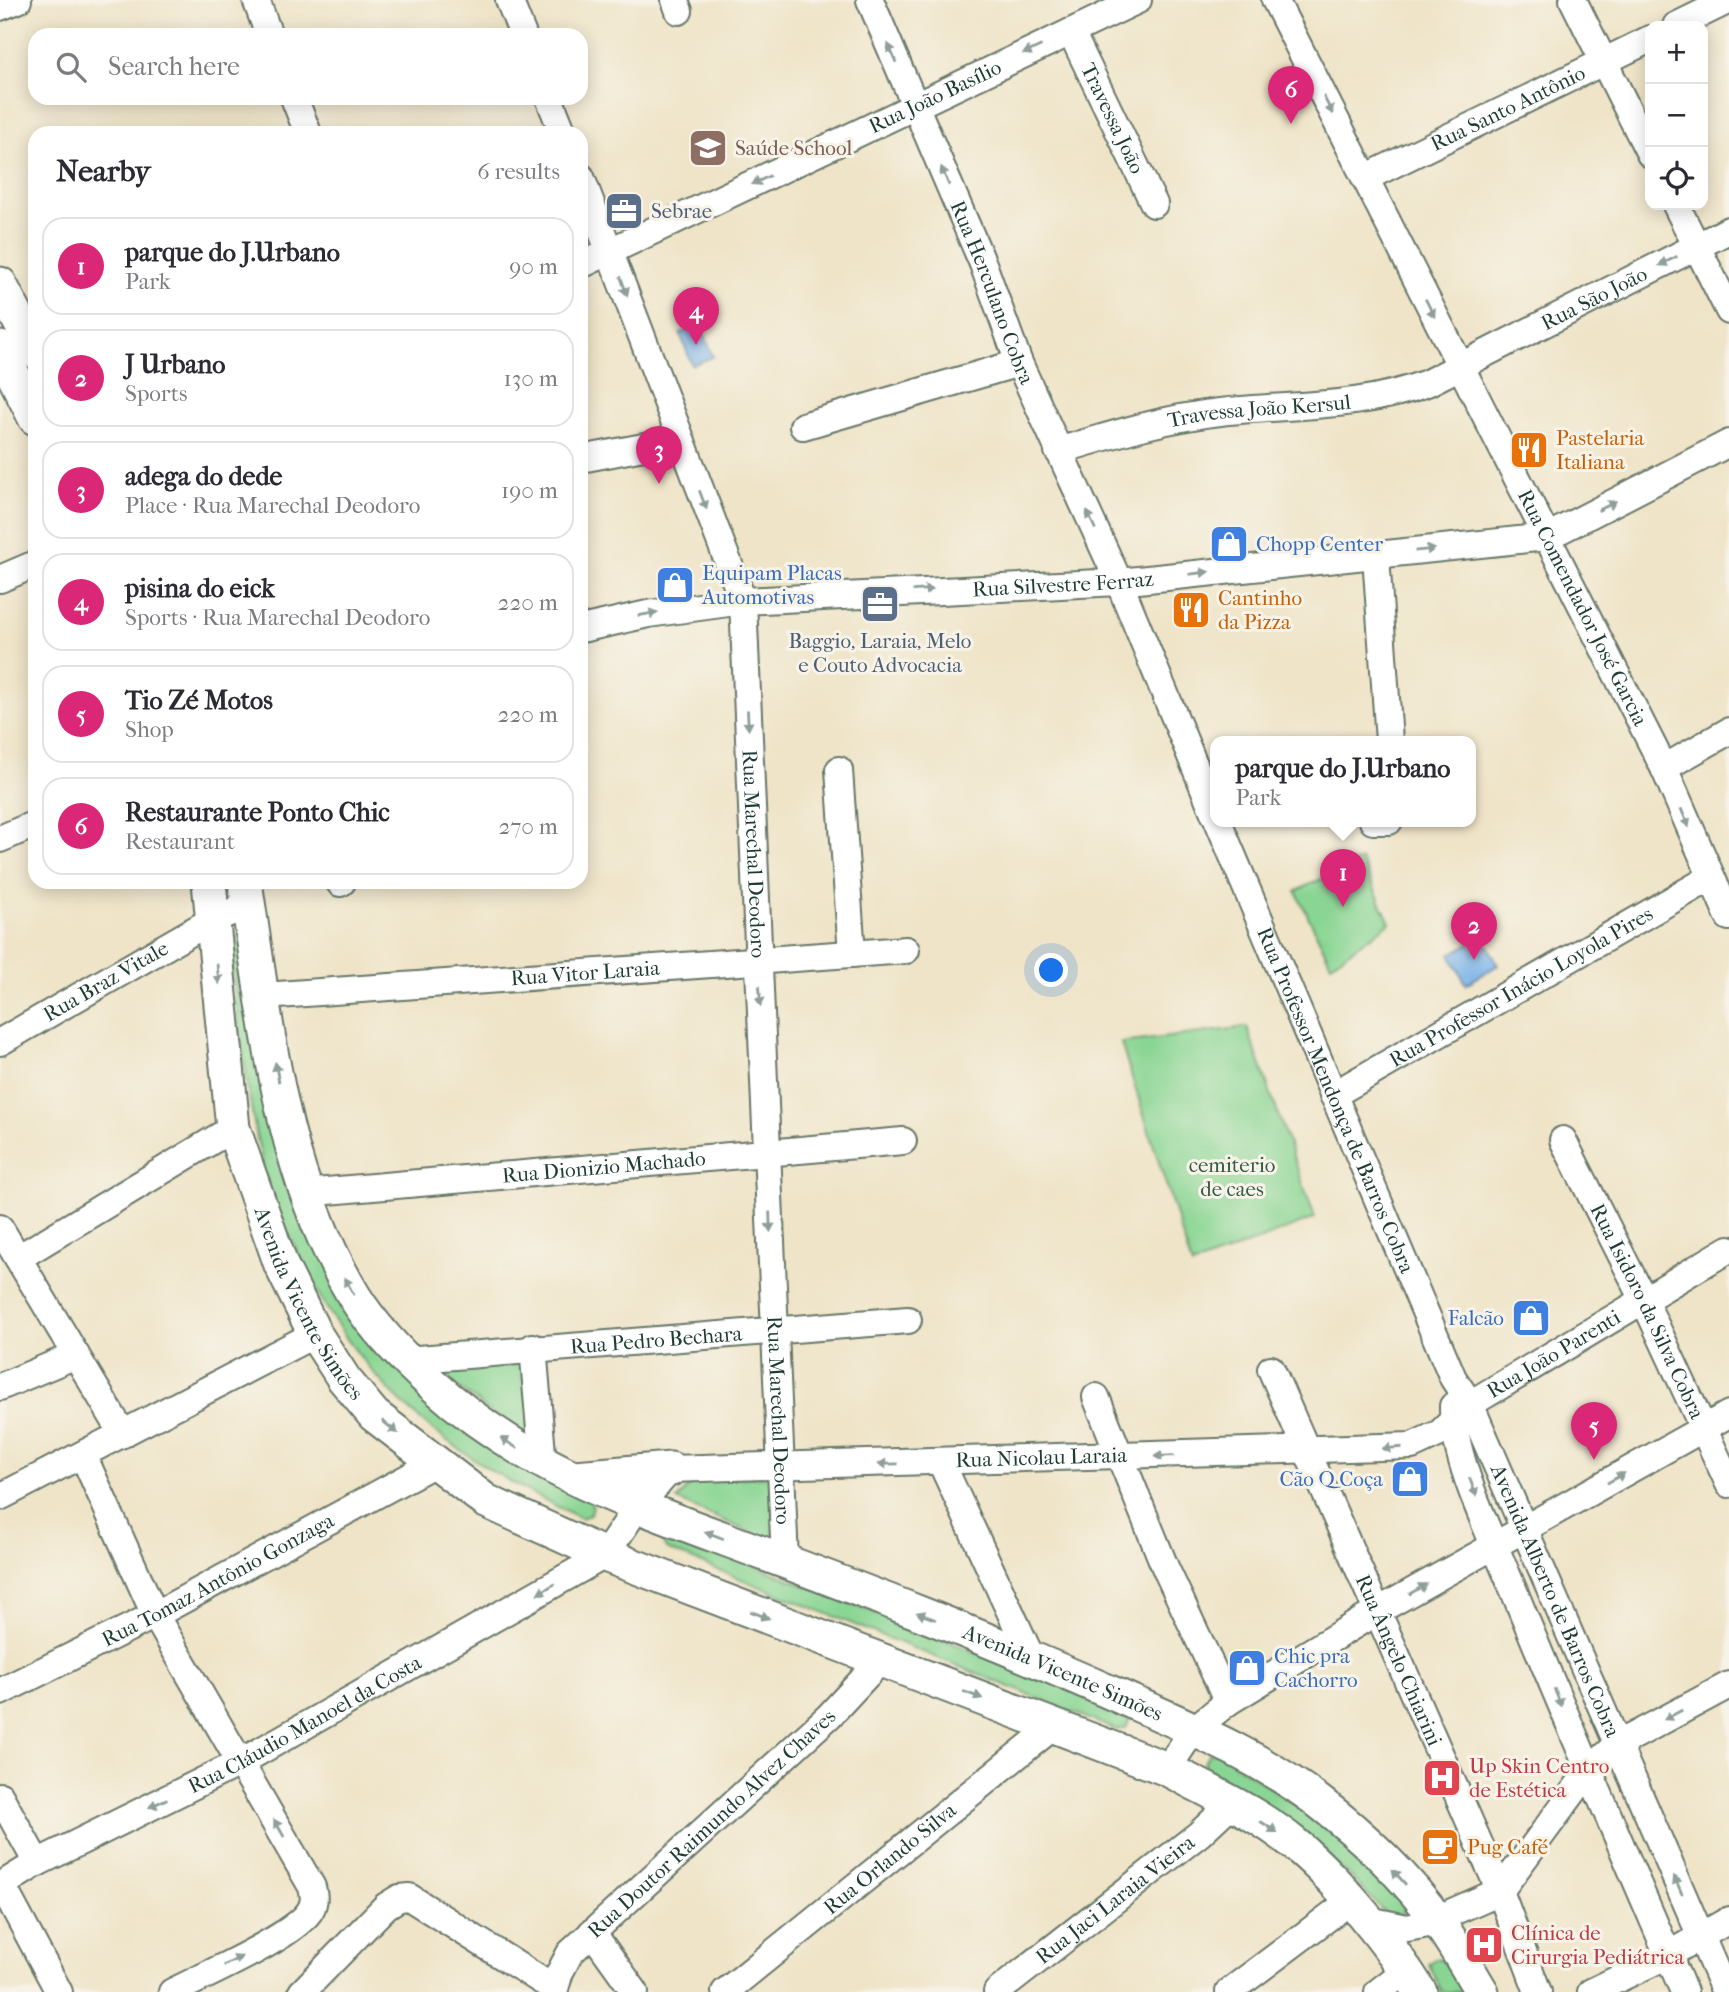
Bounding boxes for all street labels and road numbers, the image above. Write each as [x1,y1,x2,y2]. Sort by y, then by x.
street label: Rua João Basílio [865,55,1005,138]
street label: Travessa João [1076,59,1150,178]
street label: Rua Santo Antônio [1427,60,1589,156]
street label: Rua Herculano Cobra [945,197,1039,388]
street label: Rua São João [1537,262,1651,335]
street label: Travessa João Kersul [1165,390,1352,432]
street label: Rua Comendador José Garcia [1513,485,1653,730]
street label: Rua Silvestre Ferraz [972,566,1155,601]
street label: Rua Marechal Deodoro [738,749,771,959]
street label: Rua Professor Inácio Loyola Pires [1385,901,1657,1072]
street label: Rua Professor Mendonça de Barros Cobra [1252,924,1419,1277]
street label: Rua Braz Vitale [39,936,172,1026]
street label: Rua Vitor Laraia [510,956,661,990]
street label: Rua Dionizio Machado [501,1146,707,1188]
street label: Rua Isidoro da Silva Cobra [1585,1200,1709,1423]
street label: Avenida Vicente Simões [249,1203,368,1405]
street label: Rua João Parenti [1483,1305,1625,1403]
street label: Rua Marechal Deodoro [762,1316,795,1525]
street label: Rua Pedro Bechara [569,1321,743,1359]
street label: Rua Nicolau Laraia [955,1443,1128,1472]
street label: Avenida Alberto de Barros Cobra [1485,1460,1625,1741]
street label: Rua Tomaz Antônio Gonzaga [98,1508,338,1651]
street label: Rua Ângelo Chiarini [1351,1571,1447,1750]
street label: Avenida Vicente Simões [958,1619,1166,1726]
street label: Rua Cláudio Manoel da Costa [184,1650,426,1798]
street label: Rua Doutor Raimundo Alvez Chaves [583,1705,841,1943]
street label: Rua Orlando Silva [819,1798,961,1919]
street label: Rua Jaci Laraia Vieira [1031,1830,1199,1969]

